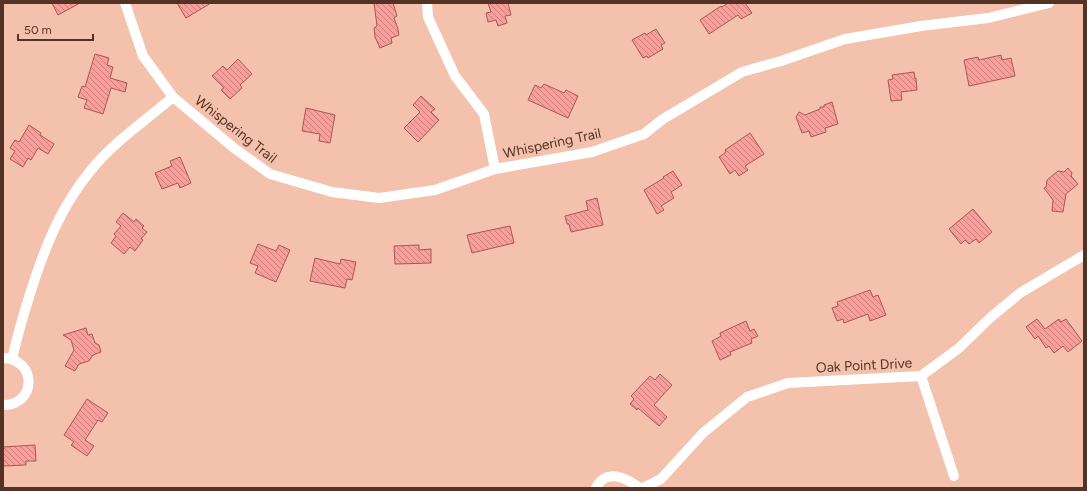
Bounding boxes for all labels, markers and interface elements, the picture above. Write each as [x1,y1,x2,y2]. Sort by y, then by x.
scale bar [18,16,93,42]
text: 50 m [24,23,52,37]
street label: Whispering Trail [191,92,280,167]
street label: Whispering Trail [502,125,603,162]
street label: Oak Point Drive [815,354,913,377]

